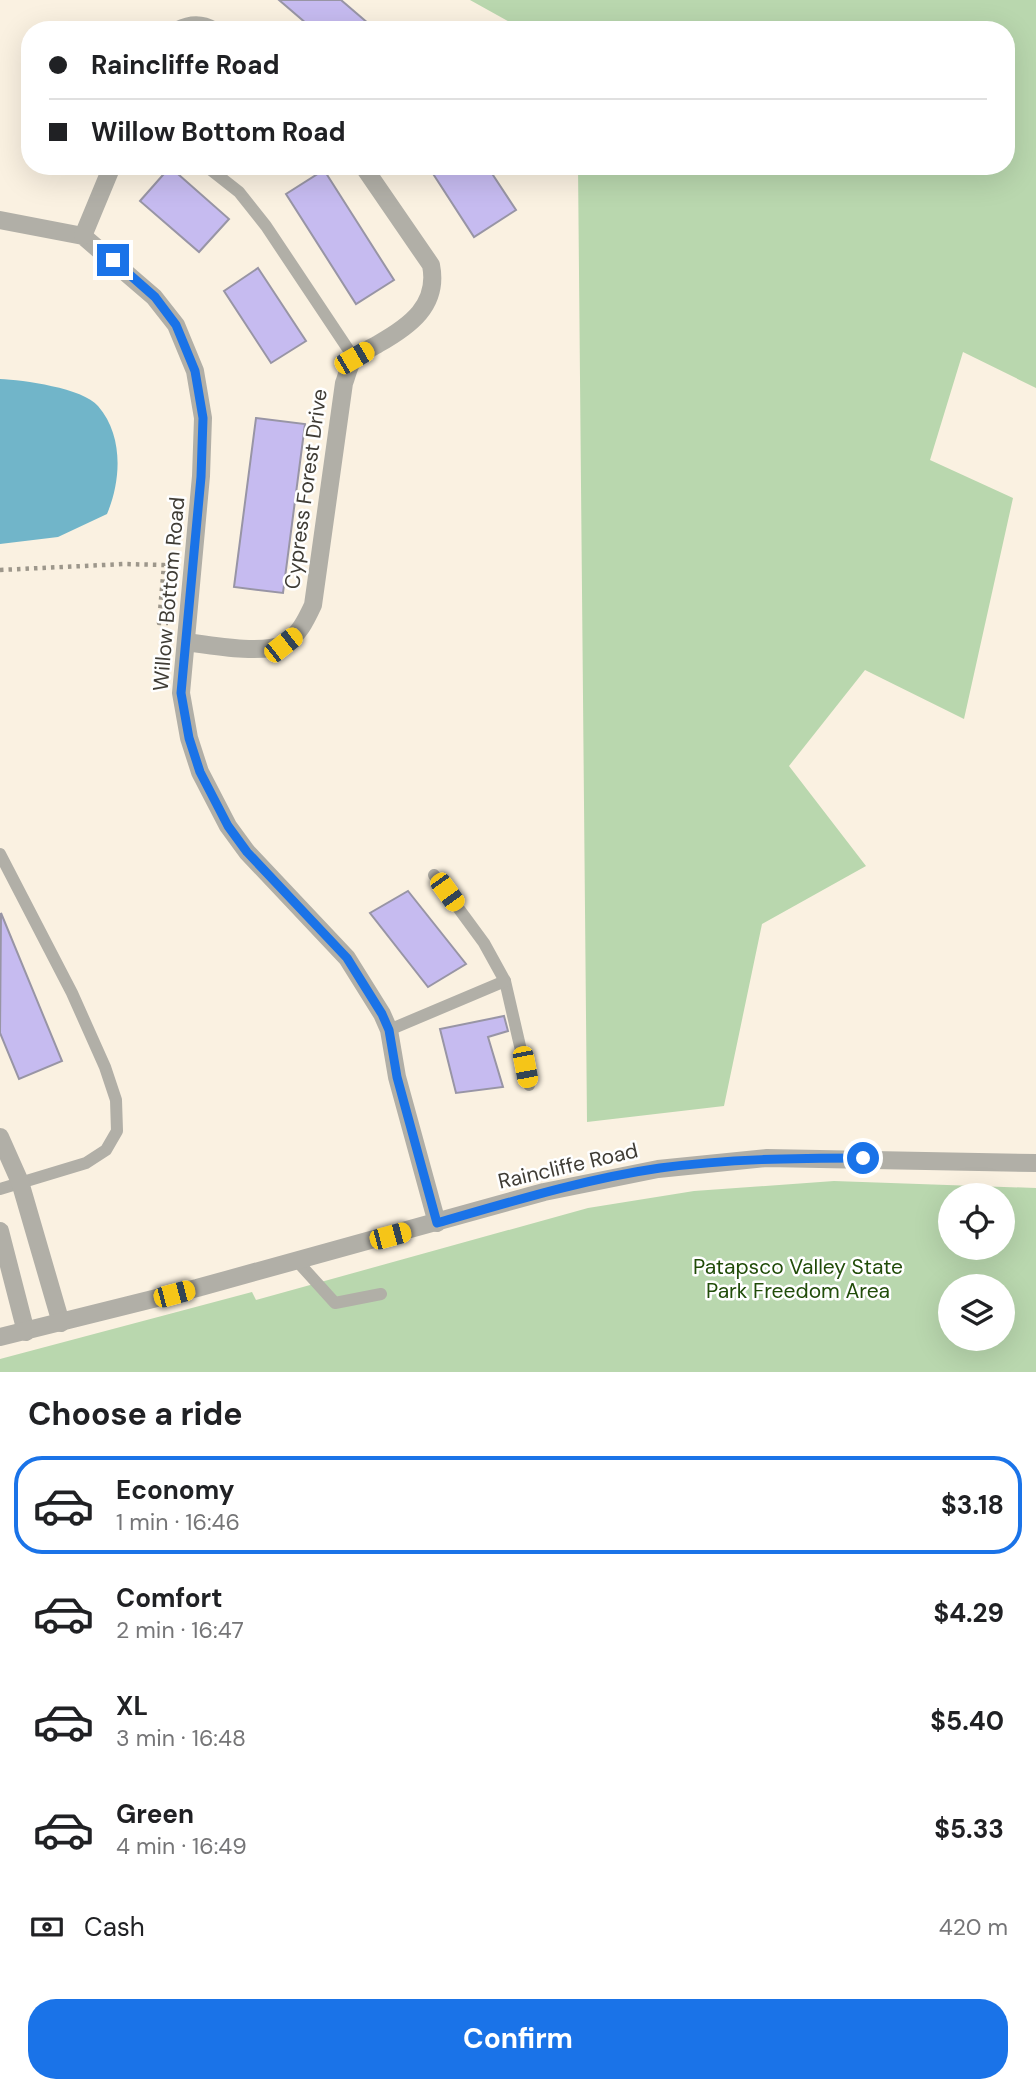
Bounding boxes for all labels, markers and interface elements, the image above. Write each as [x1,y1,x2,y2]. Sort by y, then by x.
text: Raincliffe Road [91,48,279,82]
text: Willow Bottom Road [91,115,346,149]
route end [97,244,129,276]
car [331,338,378,378]
street label: Cypress Forest Drive [278,387,334,591]
street label: Willow Bottom Road [147,496,191,692]
car [260,624,307,666]
car [427,869,468,915]
car [511,1044,540,1090]
street label: Raincliffe Road [495,1136,641,1196]
route start [847,1142,879,1174]
map controls [938,1183,1015,1351]
button: locate [938,1183,1015,1260]
car [367,1220,414,1252]
park label: Patapsco Valley State Park Freedom Area [693,1253,903,1305]
button: layers [938,1274,1015,1351]
car [151,1278,198,1310]
text: Choose a ride [28,1393,243,1435]
text: Economy [116,1473,234,1507]
icon: car [32,1474,95,1537]
text: $3.18 [941,1488,1004,1522]
text: 1 min · 16:46 [116,1507,240,1537]
text: Comfort [116,1581,222,1615]
icon: car [32,1582,95,1645]
text: $4.29 [933,1596,1004,1630]
text: 2 min · 16:47 [116,1615,244,1645]
text: XL [116,1689,148,1723]
icon: car [32,1690,95,1753]
text: $5.40 [930,1704,1004,1738]
text: 3 min · 16:48 [116,1723,246,1753]
text: Green [116,1797,194,1831]
icon: car [32,1798,95,1861]
text: $5.33 [934,1812,1004,1846]
text: 4 min · 16:49 [116,1831,247,1861]
icon: cash [28,1908,66,1946]
text: Cash [84,1910,145,1944]
text: 420 m [939,1912,1008,1942]
button: Confirm [28,1999,1008,2079]

